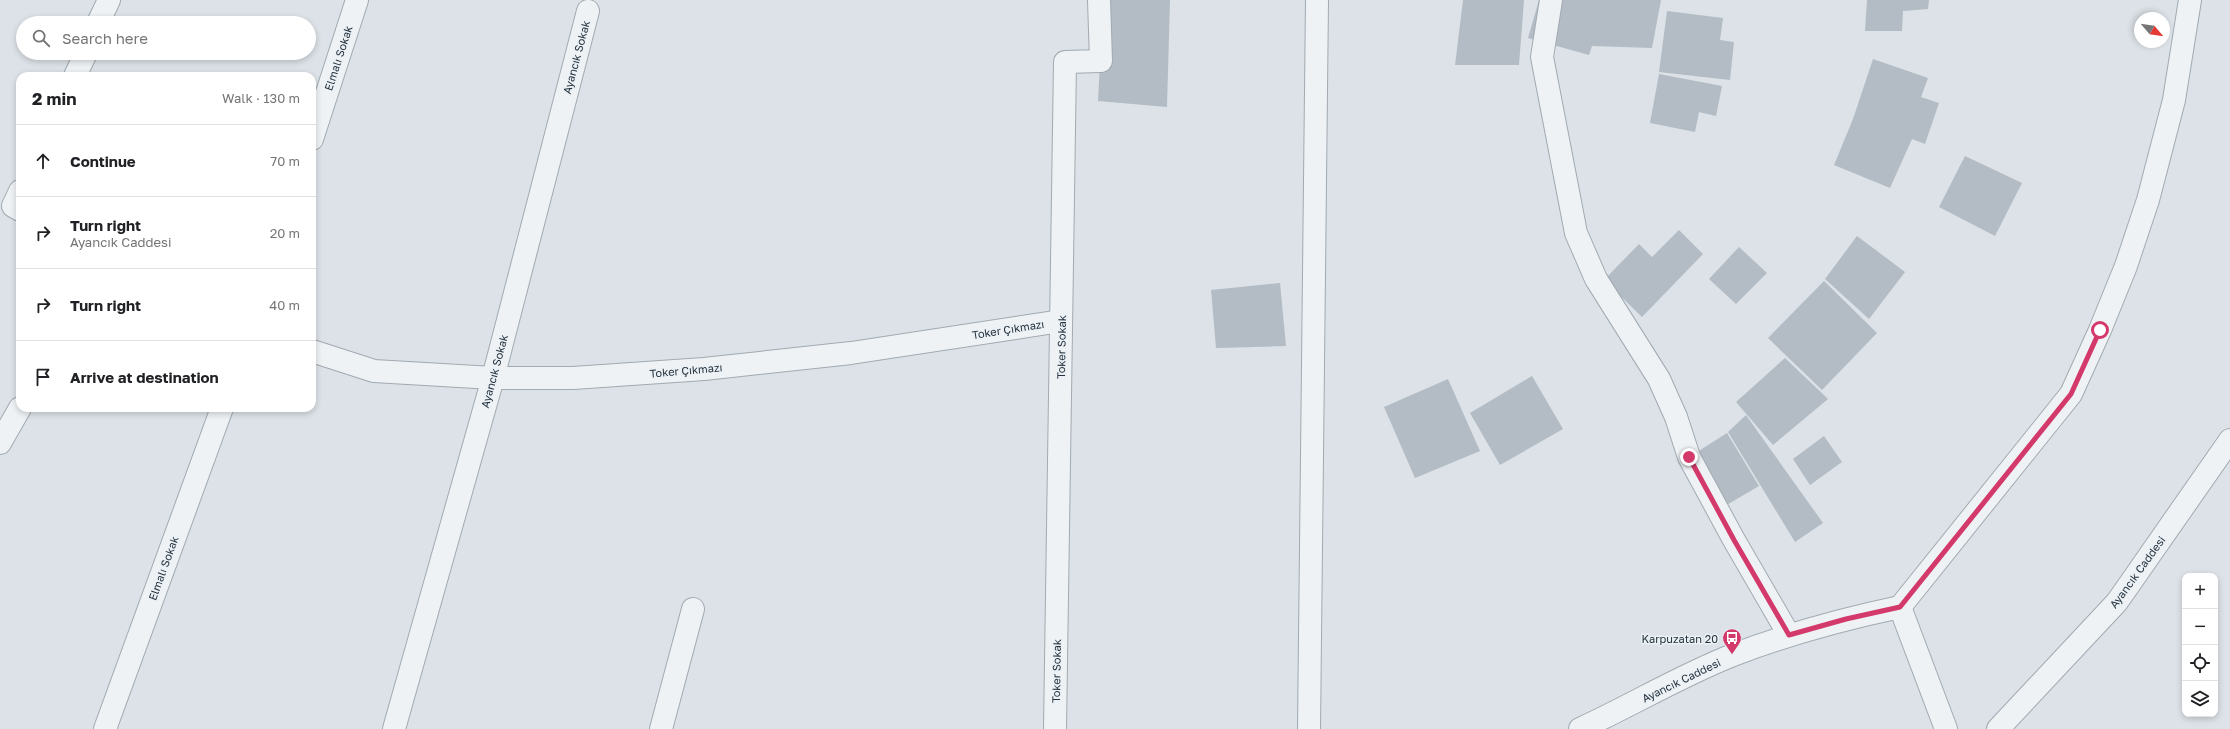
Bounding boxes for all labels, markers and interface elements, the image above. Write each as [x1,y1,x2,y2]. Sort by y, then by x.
north arrow [2134,12,2170,48]
search box [16,16,316,60]
street label: Ayancık Sokak [560,19,592,95]
street label: Elmalı Sokak [321,24,355,92]
icon: search [30,27,52,49]
text: Search here [62,29,148,47]
text: 2 min [32,88,76,109]
text: Walk · 130 m [222,90,300,106]
icon: ahead [32,150,54,172]
text: Continue [70,152,136,170]
text: 70 m [270,153,300,169]
text: Turn right [70,216,141,234]
icon: right [32,222,54,244]
text: 20 m [270,225,300,241]
text: Ayancık Caddesi [70,234,171,250]
icon: right [32,294,54,316]
text: Turn right [70,296,141,314]
text: 40 m [269,297,300,313]
street label: Toker Sokak [1054,315,1068,379]
street label: Toker Çıkmazı [971,317,1045,341]
route start [2091,321,2109,339]
street label: Ayancık Sokak [478,333,510,409]
street label: Toker Çıkmazı [649,360,723,380]
icon: arrive [32,366,54,388]
text: Arrive at destination [70,368,219,386]
route end [1680,448,1698,466]
street label: Ayancık Caddesi [2107,533,2168,611]
street label: Elmalı Sokak [145,534,181,602]
map controls [2182,573,2218,717]
button: + [2182,573,2218,609]
button: − [2182,609,2218,645]
bus stop icon: Karpuzatan 20 [1721,627,1743,655]
place label: Karpuzatan 20 [1642,632,1718,645]
street label: Toker Sokak [1049,639,1063,703]
button: locate [2182,645,2218,681]
street label: Ayancık Caddesi [1640,655,1722,705]
button: layers [2182,681,2218,717]

